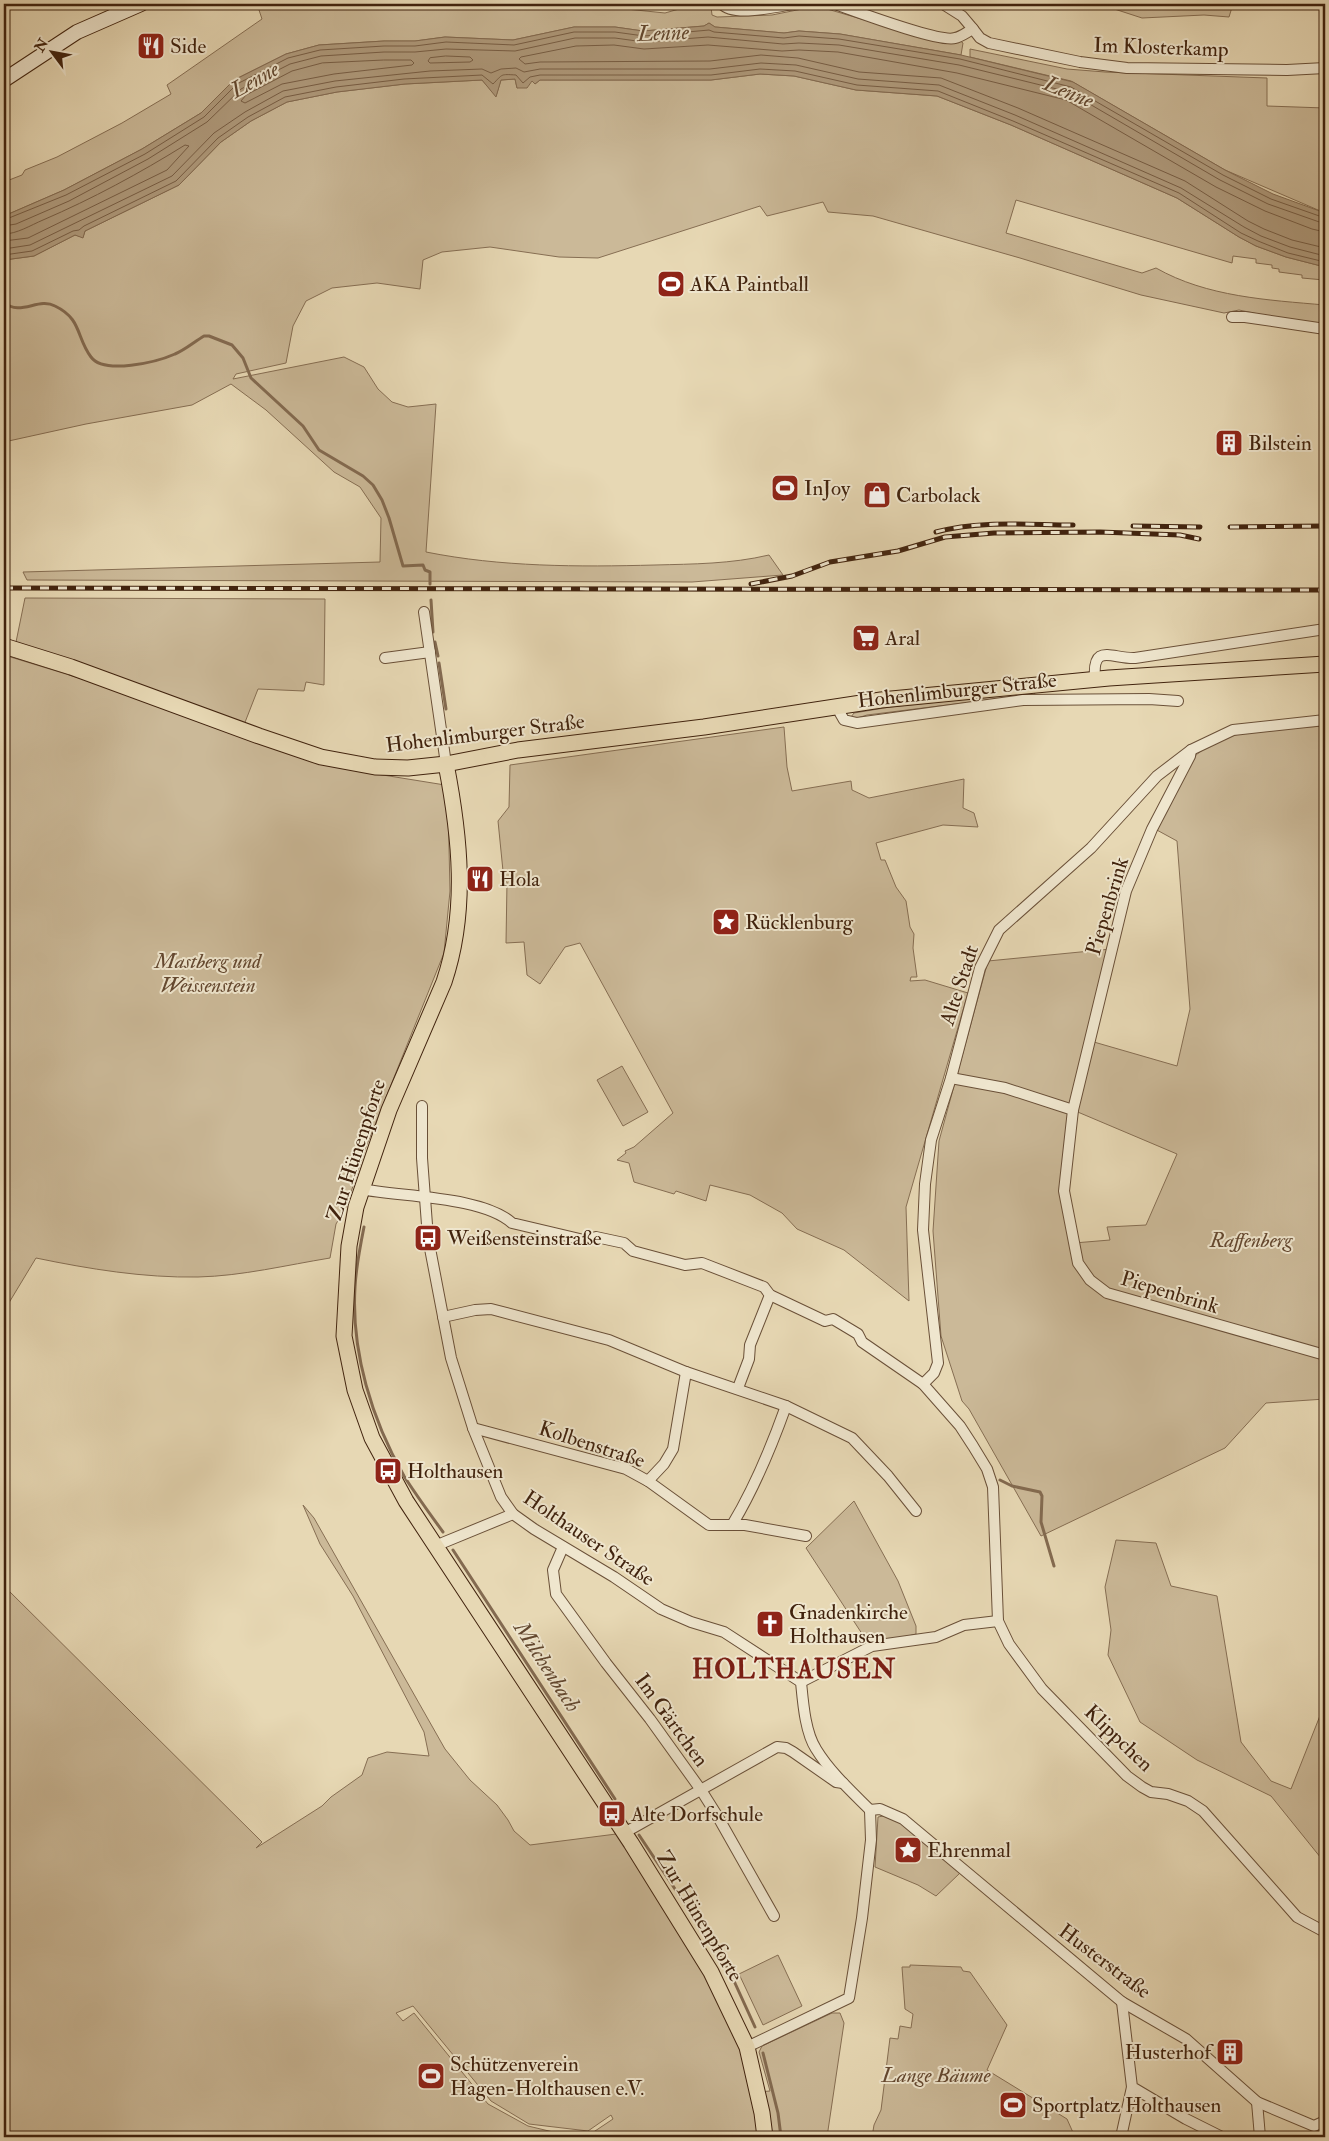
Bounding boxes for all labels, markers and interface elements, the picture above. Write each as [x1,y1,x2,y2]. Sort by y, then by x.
water label: Lenne [636,18,690,48]
north arrow [28,28,78,78]
restaurant icon: Side [136,31,166,61]
street label: Im Klosterkamp [1093,32,1229,63]
place label: Side [170,33,206,60]
text: N [30,35,52,56]
water label: Lenne [224,55,284,105]
water label: Lenne [1039,69,1098,115]
sports icon: AKA Paintball [656,269,686,299]
place label: AKA Paintball [689,271,810,298]
building icon: Bilstein [1214,428,1244,458]
place label: Bilstein [1248,430,1312,457]
sports icon: InJoy [770,473,800,503]
place label: InJoy [804,475,851,502]
shop icon: Carbolack [862,480,892,510]
place label: Carbolack [896,482,981,509]
supermarket icon: Aral [851,623,881,653]
place label: Aral [884,625,921,652]
street label: Hohenlimburger Straße [856,667,1058,714]
street label: Hohenlimburger Straße [384,708,586,759]
street label: Piepenbrink [1080,854,1135,958]
restaurant icon: Hola [465,864,495,894]
place label: Hola [499,866,540,893]
place icon: Rücklenburg [711,907,741,937]
place label: Rücklenburg [745,909,854,936]
street label: Alte Stadt [934,941,985,1030]
park label: Mastberg und Weissenstein [153,948,262,999]
street label: Zur Hünenpforte [321,1075,392,1225]
bus stop icon: Weißensteinstraße [413,1223,443,1253]
place label: Weißensteinstraße [446,1225,602,1252]
park label: Raffenberg [1209,1227,1293,1254]
street label: Piepenbrink [1118,1265,1222,1320]
street label: Kolbenstraße [535,1415,649,1474]
bus stop icon: Holthausen [373,1456,403,1486]
place label: Holthausen [407,1458,503,1485]
street label: Holthauser Straße [518,1485,660,1592]
place label: Gnadenkirche Holthausen [789,1599,908,1650]
church icon: Gnadenkirche Holthausen [755,1609,785,1639]
water label: Milchenbach [506,1614,587,1717]
district label: HOLTHAUSEN [692,1654,896,1686]
street label: Im Gärtchen [629,1668,715,1773]
street label: Klippchen [1078,1699,1159,1778]
bus stop icon: Alte Dorfschule [597,1799,627,1829]
place label: Alte Dorfschule [630,1801,763,1828]
place icon: Ehrenmal [893,1835,923,1865]
place label: Ehrenmal [927,1837,1011,1864]
street label: Zur Hünenpforte [650,1846,749,1987]
street label: Husterstraße [1053,1918,1157,2005]
building icon: Husterhof [1215,2037,1245,2067]
place label: Husterhof [1125,2039,1214,2066]
place label: Schützenverein Hagen-Holthausen e.V. [450,2051,644,2102]
sports icon: Schützenverein Hagen-Holthausen e.V. [416,2061,446,2091]
park label: Lange Bäume [881,2062,991,2089]
sports icon: Sportplatz Holthausen [998,2090,1028,2120]
place label: Sportplatz Holthausen [1032,2092,1221,2119]

